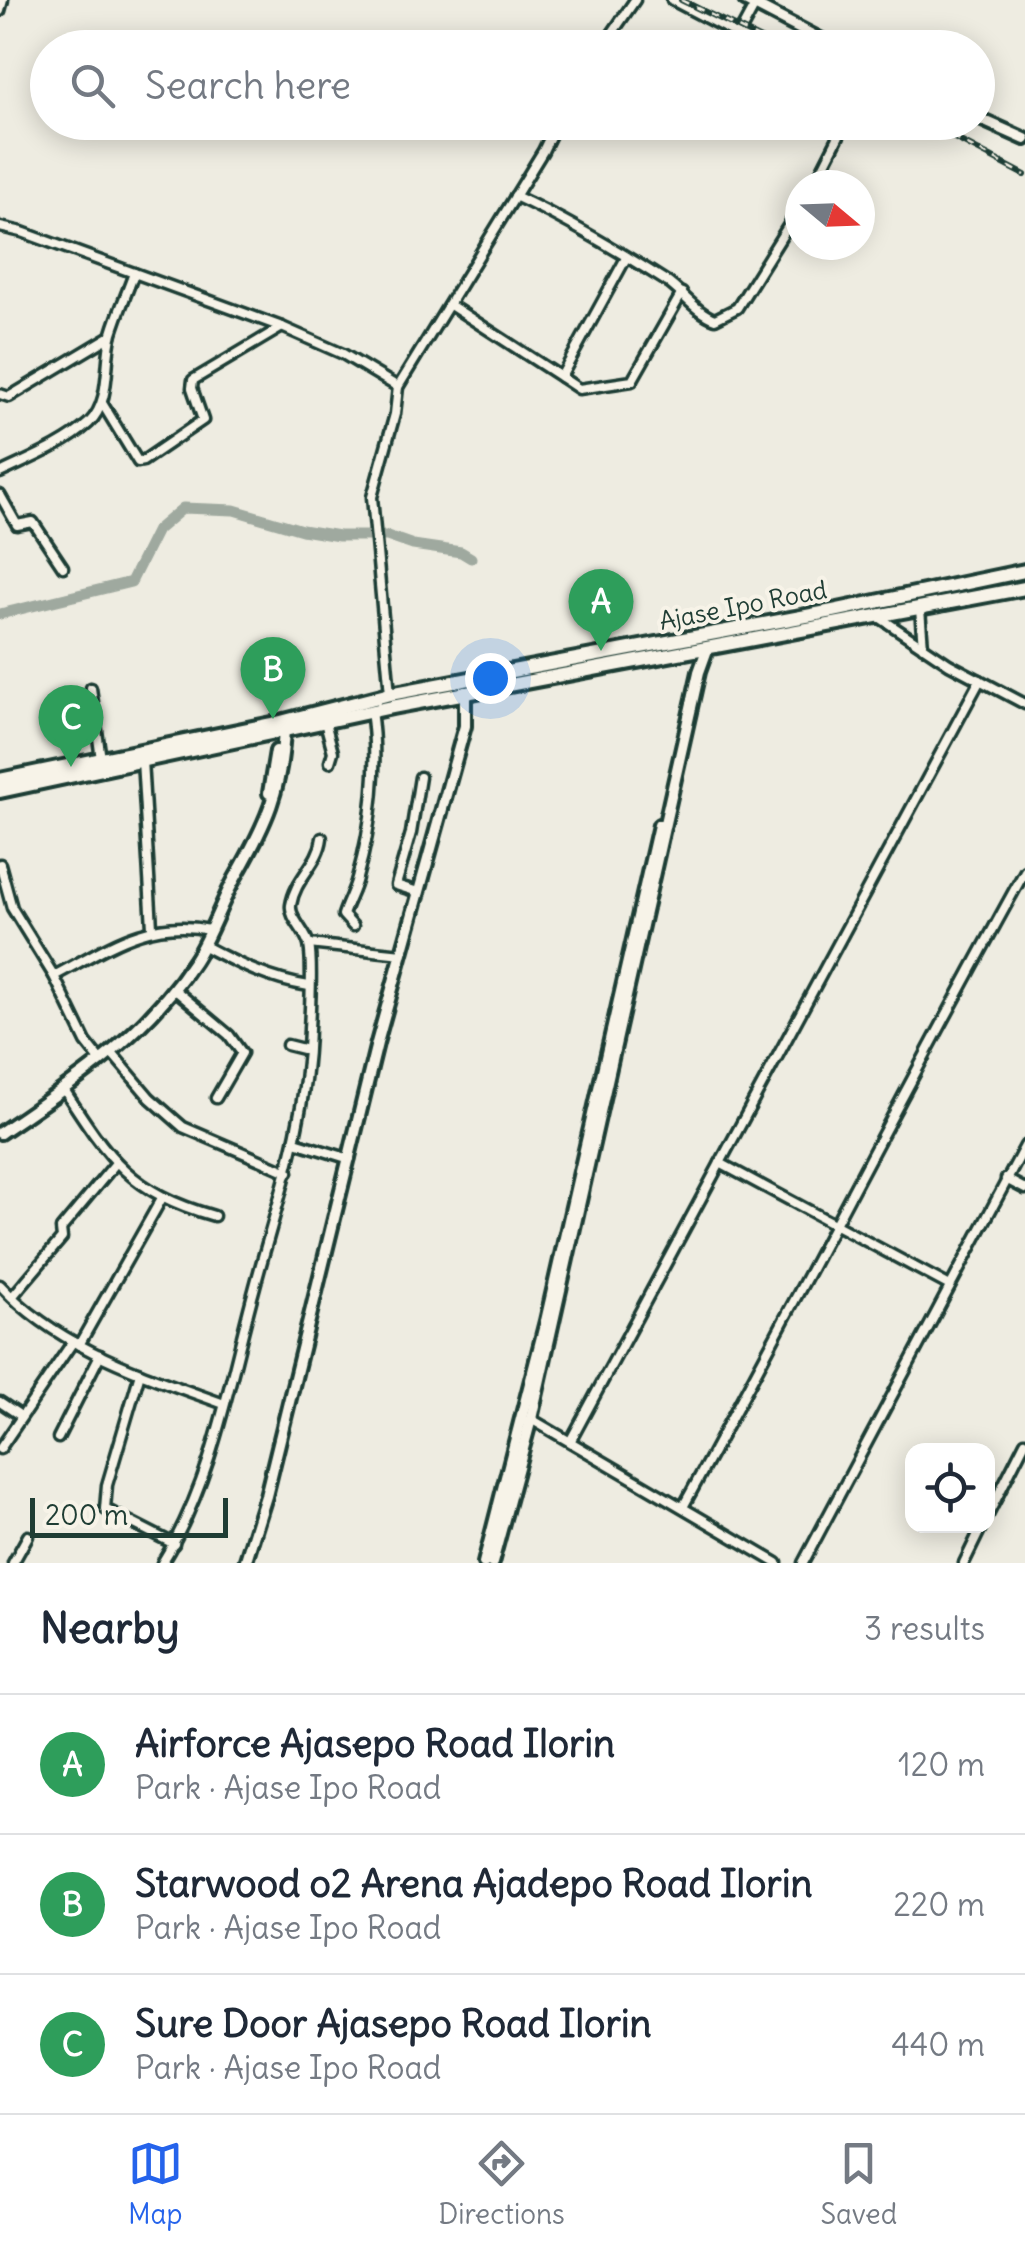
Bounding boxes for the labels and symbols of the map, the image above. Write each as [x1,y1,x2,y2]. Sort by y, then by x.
north arrow [785,170,875,260]
pin: A [568,568,634,651]
street label: Ajase Ipo Road [656,573,830,637]
pin: B [240,636,306,719]
your location [465,653,516,704]
pin: C [38,684,104,767]
scale bar [30,1493,228,1538]

